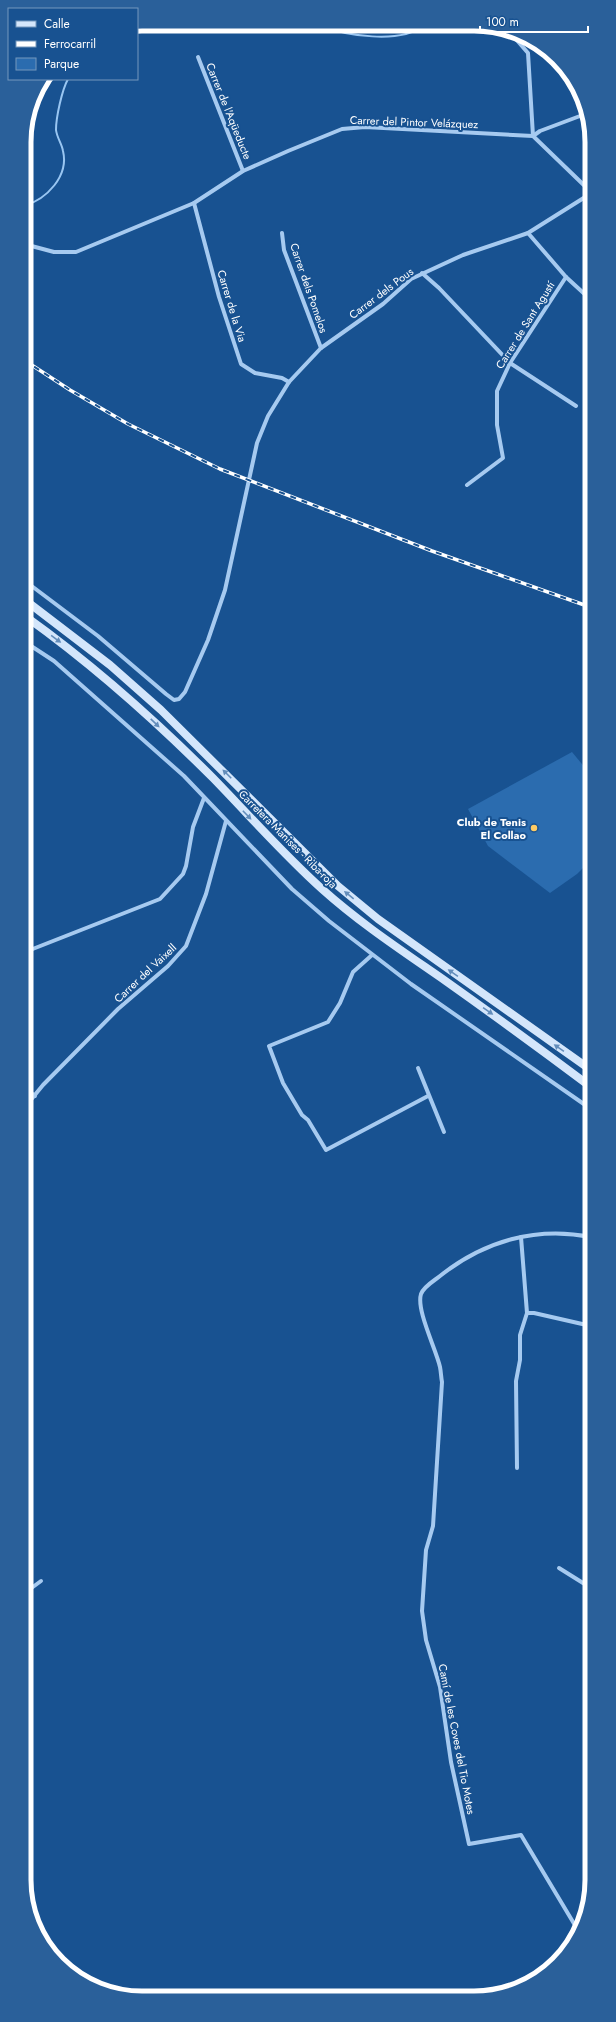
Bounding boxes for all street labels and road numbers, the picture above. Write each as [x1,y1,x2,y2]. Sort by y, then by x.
street label: Carrer de l'Aqüeducte [202,60,256,162]
street label: Carrer del Pintor Velázquez [350,112,478,132]
street label: Carrer dels Pomelos [286,241,332,336]
street label: Carrer dels Pous [345,263,417,323]
street label: Carrer de la Via [213,268,251,344]
street label: Carrer de Sant Agustí [492,277,559,372]
street label: Carretera Manises - Riba-roja [235,786,341,892]
street label: Carrer del Vaixell [110,940,180,1006]
street label: Camí de les Coves del Tio Motes [435,1662,480,1816]

